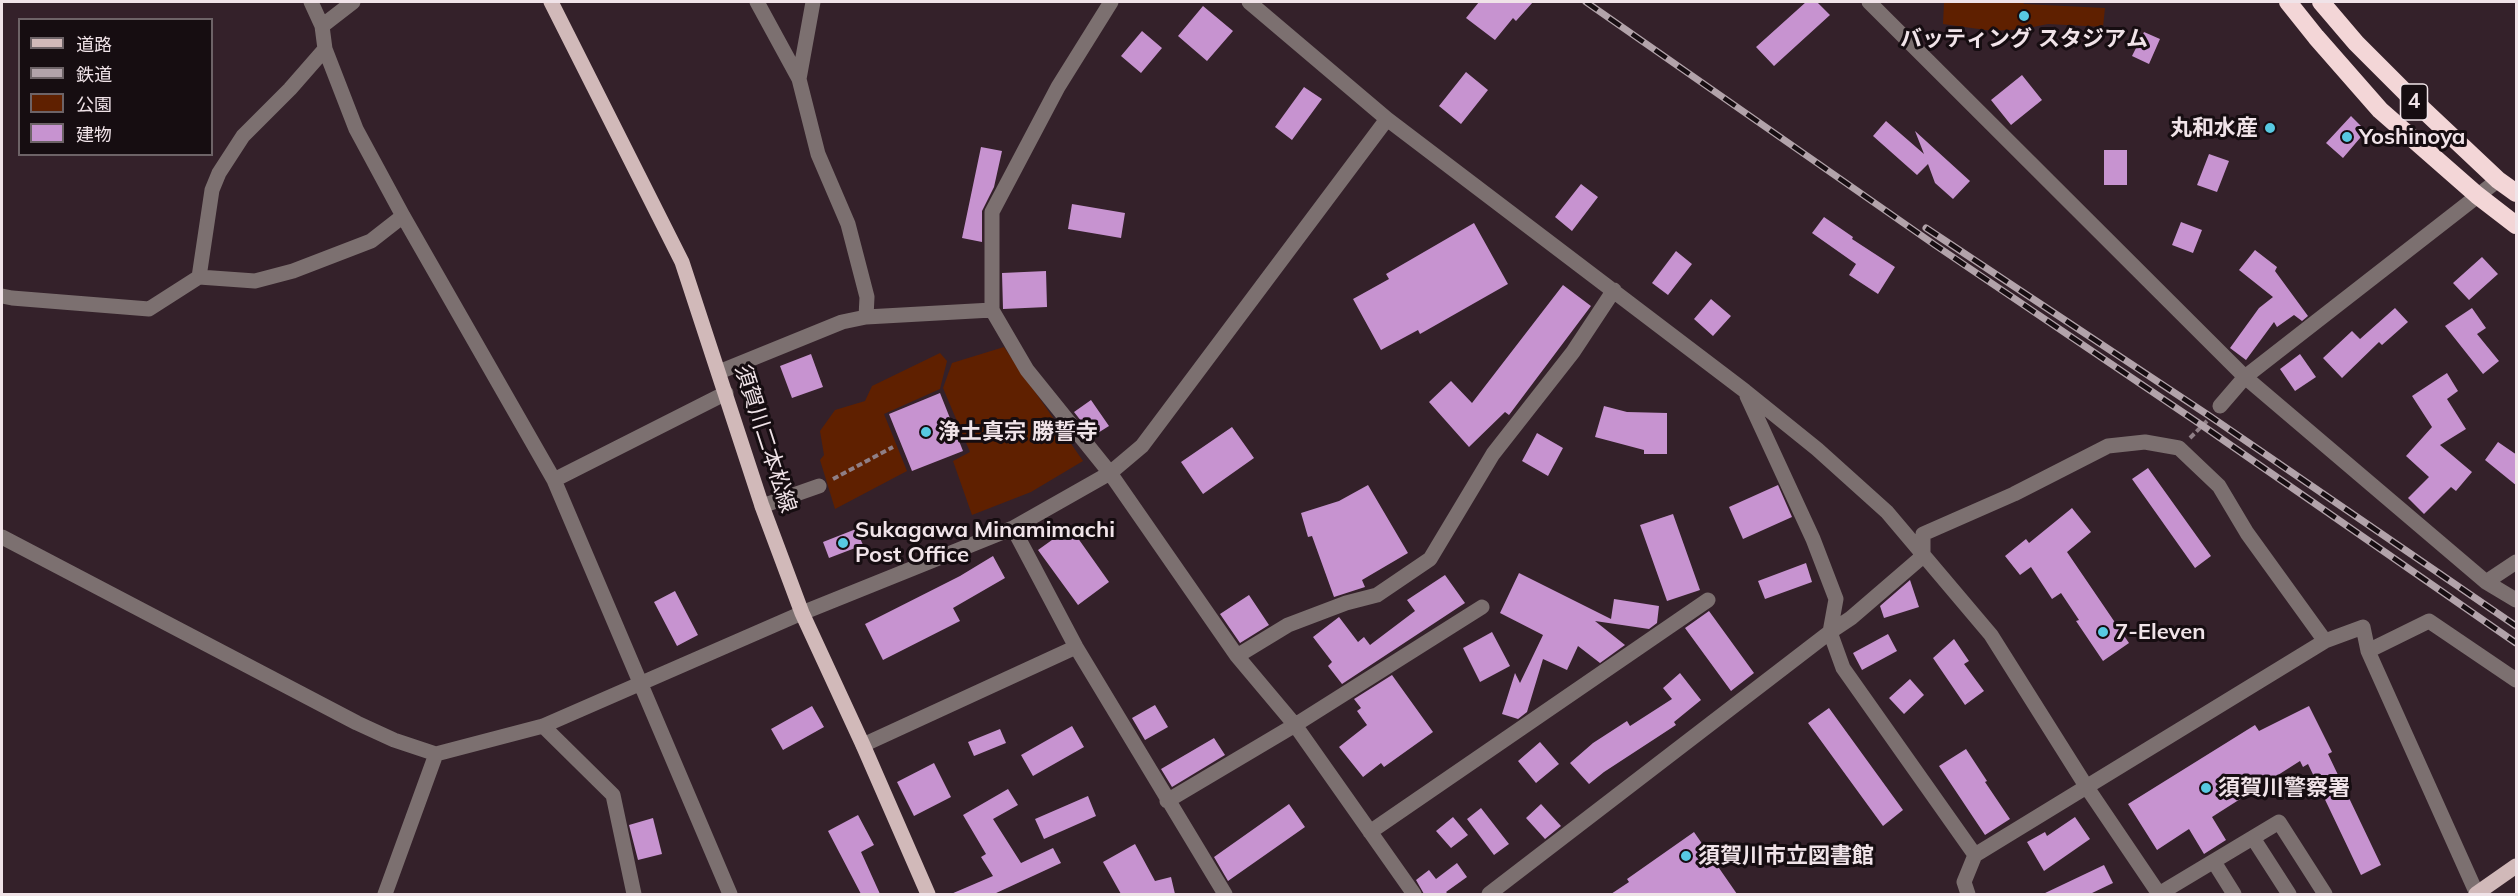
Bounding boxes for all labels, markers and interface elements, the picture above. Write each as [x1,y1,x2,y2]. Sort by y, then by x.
marker: バッティング スタジアム [2017,9,2031,23]
legend [18,18,213,156]
place label: バッティング スタジアム [1900,26,2148,52]
text: 道路 [76,33,112,56]
text: 鉄道 [76,63,112,86]
road number: 4 [2400,84,2428,120]
text: 公園 [76,93,112,116]
place label: 丸和水産 [2170,115,2258,141]
marker: 丸和水産 [2263,121,2277,135]
text: 建物 [76,123,112,146]
place label: Yoshinoya [2359,124,2466,150]
marker: Yoshinoya [2340,130,2354,144]
street label: 須賀川二本松線 [729,362,801,516]
place label: 浄土真宗 勝誓寺 [938,419,1098,445]
marker: 浄土真宗 勝誓寺 [919,425,933,439]
place label: Sukagawa Minamimachi Post Office [855,517,1115,568]
marker: Sukagawa Minamimachi Post Office [836,536,850,550]
place label: 7-Eleven [2115,619,2206,645]
marker: 7-Eleven [2096,625,2110,639]
place label: 須賀川警察署 [2218,775,2350,801]
marker: 須賀川警察署 [2199,781,2213,795]
place label: 須賀川市立図書館 [1698,843,1874,869]
marker: 須賀川市立図書館 [1679,849,1693,863]

